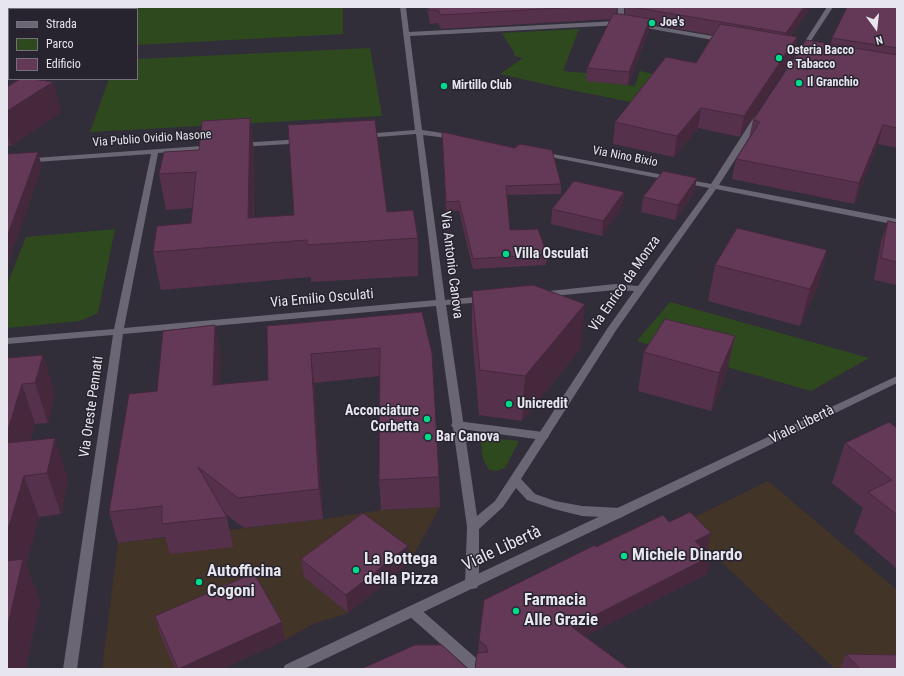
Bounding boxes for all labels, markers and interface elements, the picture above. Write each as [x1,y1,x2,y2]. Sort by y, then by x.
legend [8,8,138,80]
north arrow [856,8,896,48]
place label: Joe's [660,16,684,30]
text: Strada [46,17,77,31]
marker: Joe's [647,18,657,28]
text: N [874,33,884,47]
text: Parco [46,37,73,51]
place label: Osteria Bacco e Tabacco [787,44,854,72]
marker: Osteria Bacco e Tabacco [774,53,784,63]
text: Edificio [46,57,81,71]
place label: Il Granchio [807,76,859,90]
marker: Il Granchio [794,78,804,88]
place label: Mirtillo Club [452,79,512,93]
marker: Mirtillo Club [439,81,449,91]
street label: Via Publio Ovidio Nasone [92,128,212,150]
street label: Via Nino Bixio [591,144,659,170]
street label: Via Antonio Canova [436,210,466,320]
street label: Via Enrico da Monza [586,233,664,335]
place label: Villa Osculati [514,246,589,262]
marker: Villa Osculati [501,249,511,259]
street label: Via Emilio Osculati [270,286,374,312]
street label: Via Oreste Pennati [77,355,107,459]
place label: Unicredit [517,396,568,412]
marker: Unicredit [504,399,514,409]
street label: Viale Libertà [767,402,837,448]
place label: Acconciature Corbetta [345,403,419,436]
marker: Acconciature Corbetta [422,414,432,424]
place label: Bar Canova [436,429,499,445]
marker: Bar Canova [423,432,433,442]
street label: Viale Libertà [459,522,545,576]
place label: Michele Dinardo [632,546,742,566]
place label: La Bottega della Pizza [364,550,438,590]
marker: Michele Dinardo [619,551,629,561]
place label: Autofficina Cogoni [207,562,281,602]
marker: La Bottega della Pizza [351,565,361,575]
marker: Autofficina Cogoni [194,577,204,587]
place label: Farmacia Alle Grazie [524,591,598,631]
marker: Farmacia Alle Grazie [511,606,521,616]

